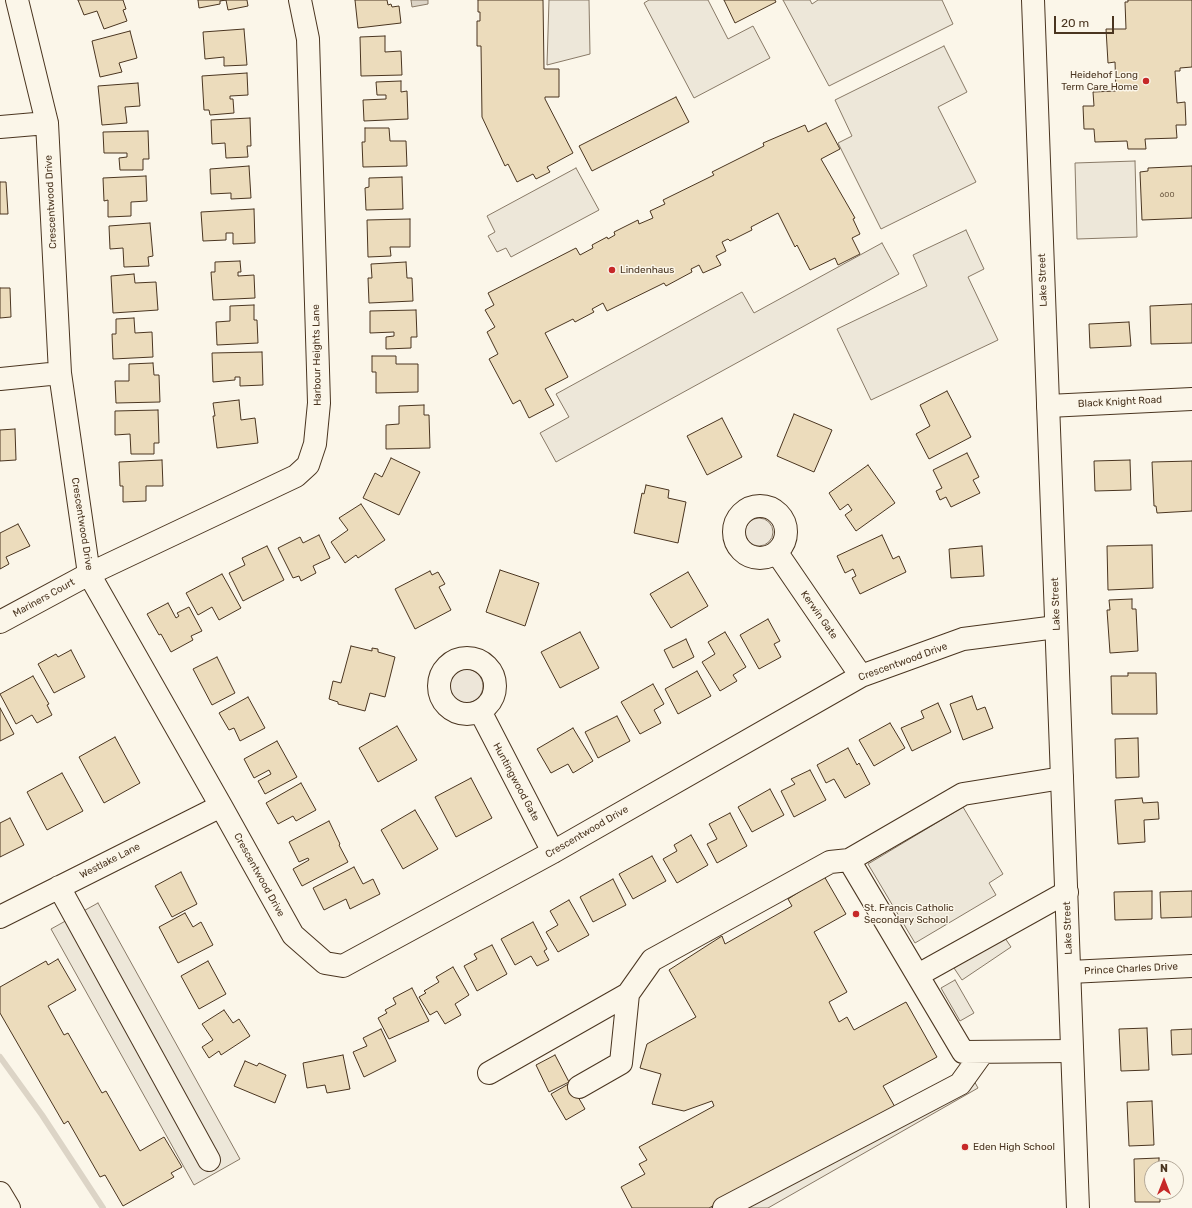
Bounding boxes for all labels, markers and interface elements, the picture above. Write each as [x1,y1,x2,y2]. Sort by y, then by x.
scale bar [1056,8,1116,34]
text: 20 m [1061,16,1089,30]
place label: Heidehof Long Term Care Home [1061,69,1138,92]
marker: Heidehof Long Term Care Home [1141,76,1151,86]
street label: Crescentwood Drive [43,155,59,249]
house number: 600 [1160,190,1174,200]
street label: Lake Street [1036,253,1050,307]
place label: Lindenhaus [620,264,674,276]
marker: Lindenhaus [607,265,617,275]
street label: Harbour Heights Lane [310,304,324,406]
street label: Black Knight Road [1078,394,1162,410]
street label: Crescentwood Drive [69,477,95,571]
street label: Mariners Court [11,576,77,620]
street label: Lake Street [1049,577,1063,631]
street label: Kerwin Gate [798,589,840,641]
street label: Crescentwood Drive [857,640,949,684]
street label: Huntingwood Gate [490,741,542,823]
street label: Crescentwood Drive [543,803,631,861]
street label: Crescentwood Drive [231,831,287,919]
street label: Westlake Lane [78,841,142,881]
street label: Lake Street [1061,901,1075,955]
place label: St. Francis Catholic Secondary School [864,902,954,926]
marker: St. Francis Catholic Secondary School [851,909,861,919]
street label: Prince Charles Drive [1084,961,1178,977]
place label: Eden High School [973,1141,1055,1153]
marker: Eden High School [960,1142,970,1152]
north arrow [1144,1160,1184,1200]
text: N [1160,1162,1168,1175]

